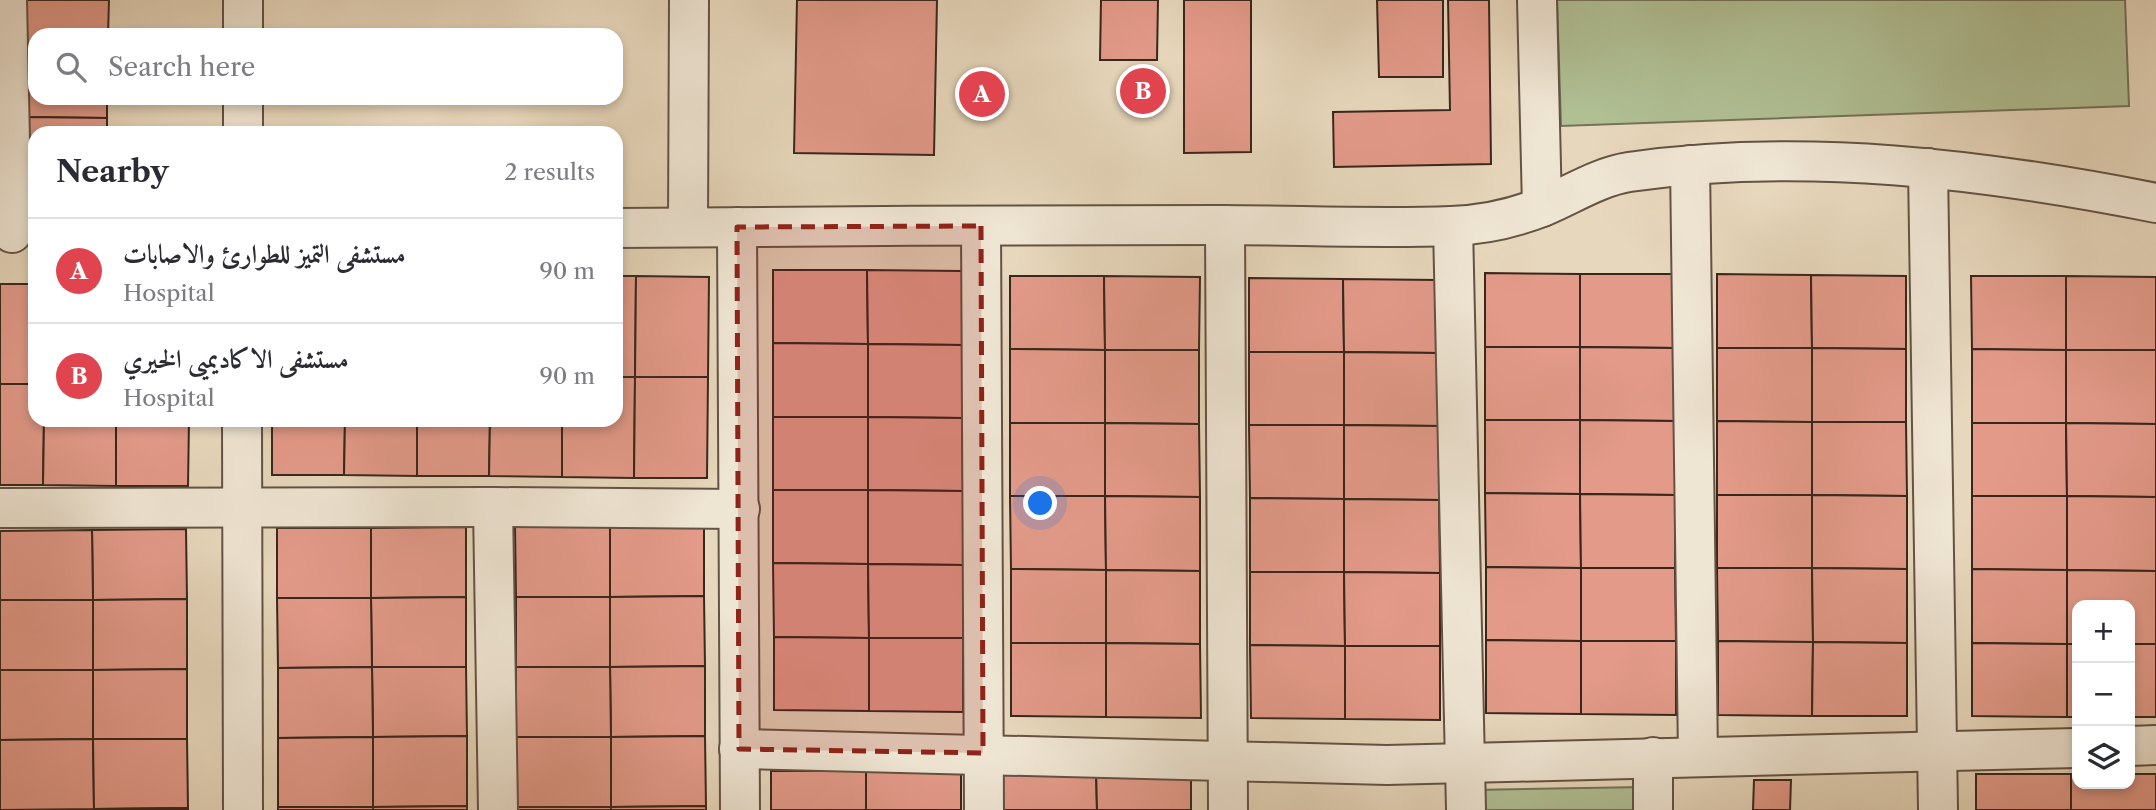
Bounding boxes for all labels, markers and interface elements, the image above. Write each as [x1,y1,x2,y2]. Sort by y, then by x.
search box [28,28,623,105]
icon: search [52,48,90,86]
text: Search here [108,51,255,83]
pin: B [1120,65,1166,117]
pin: A [959,68,1005,120]
text: Nearby [56,153,169,190]
text: 2 results [504,158,595,186]
text: مستشفى التميز للطوارئ والاصابات [123,238,406,270]
text: A [70,257,88,285]
text: 90 m [539,257,595,285]
text: Hospital [123,279,215,307]
text: مستشفى الاكاديميى الخيري [123,343,349,375]
text: B [70,362,88,390]
text: 90 m [539,362,595,390]
text: Hospital [123,384,215,412]
your location [1023,486,1057,520]
map controls [2072,600,2135,789]
button: + [2072,600,2135,663]
button: − [2072,663,2135,726]
button: layers [2072,726,2135,789]

